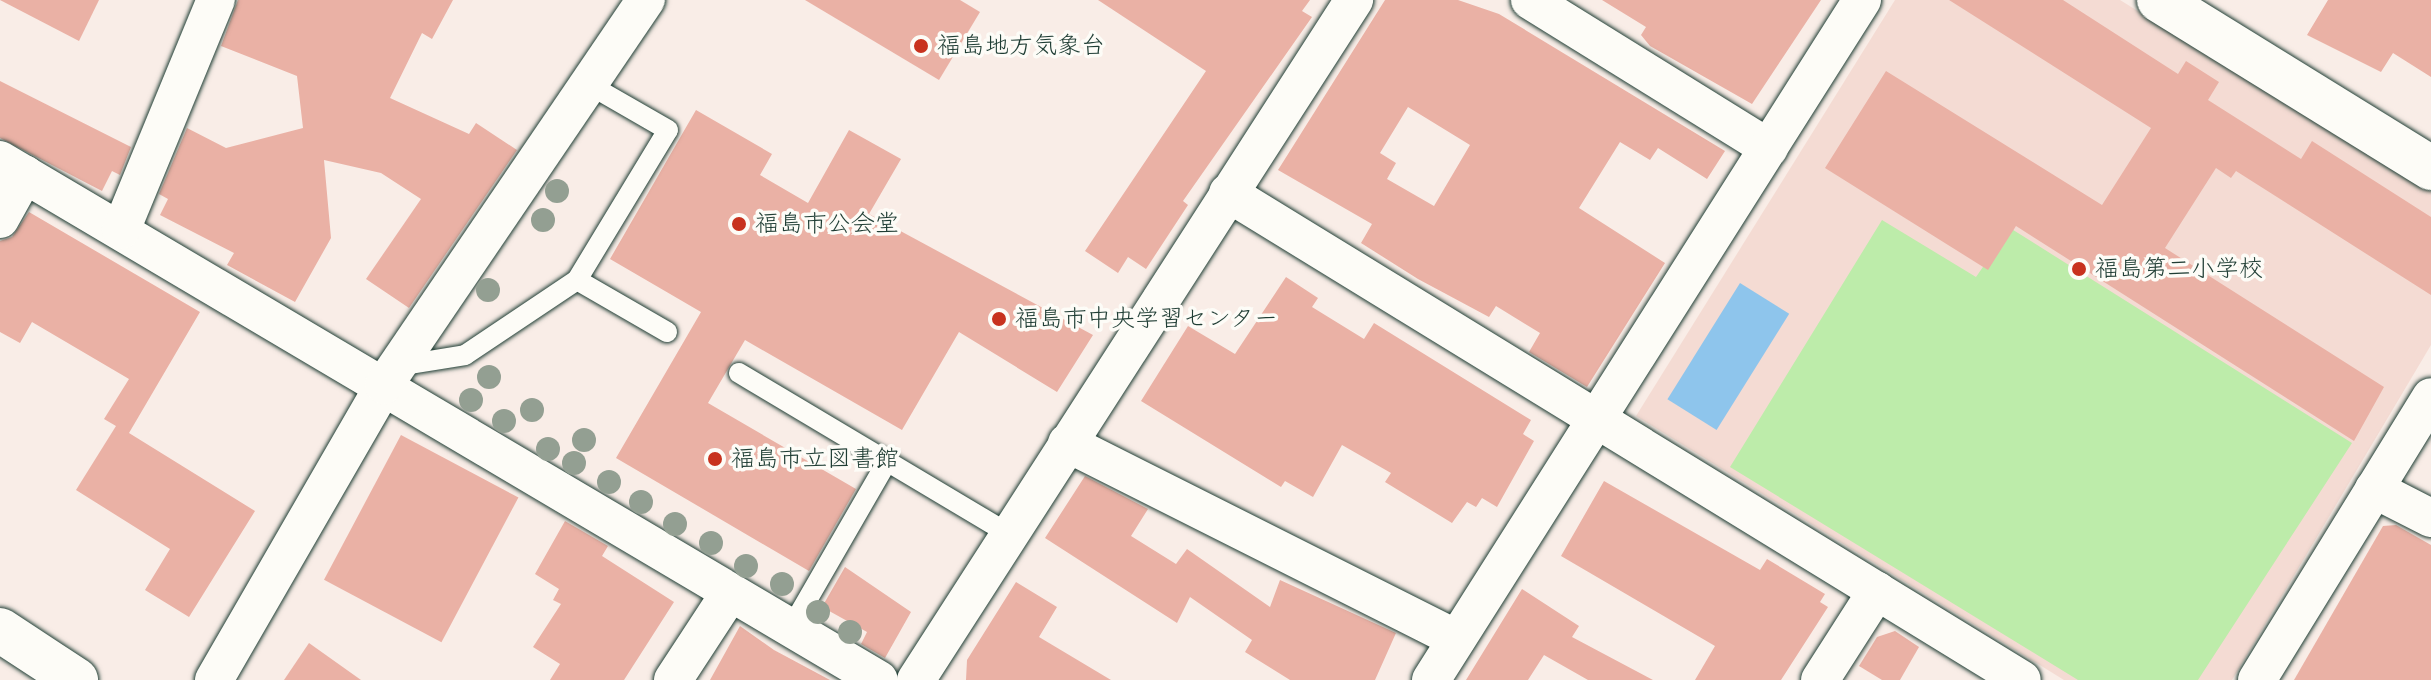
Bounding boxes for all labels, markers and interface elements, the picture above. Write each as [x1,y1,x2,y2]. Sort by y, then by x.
place label: 福島地方気象台 [937,32,1105,60]
marker: 福島地方気象台 [912,37,930,55]
place label: 福島市公会堂 [755,210,899,238]
marker: 福島市公会堂 [730,215,748,233]
place label: 福島第二小学校 [2095,255,2263,283]
marker: 福島第二小学校 [2070,260,2088,278]
place label: 福島市中央学習センター [1015,305,1279,333]
marker: 福島市中央学習センター [990,310,1008,328]
place label: 福島市立図書館 [731,445,899,473]
marker: 福島市立図書館 [706,450,724,468]

